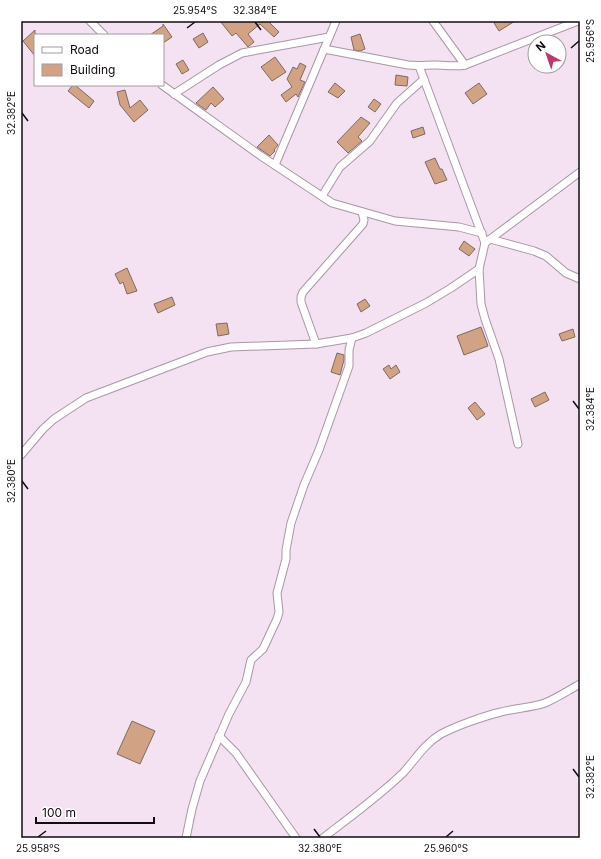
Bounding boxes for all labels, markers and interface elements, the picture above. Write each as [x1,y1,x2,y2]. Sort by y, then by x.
text: 25.954°S [173,4,217,16]
text: 32.384°E [233,4,277,16]
text: 25.956°S [584,19,596,63]
legend [34,34,164,86]
north arrow [527,34,567,74]
text: N [533,38,548,54]
text: Road [70,42,99,57]
text: Building [70,62,115,77]
text: 32.382°E [5,91,17,135]
text: 32.384°E [584,387,596,431]
text: 32.380°E [5,459,17,503]
text: 32.382°E [584,755,596,799]
scale bar [36,799,154,825]
text: 100 m [42,805,76,820]
text: 25.958°S [16,842,60,854]
text: 32.380°E [298,842,342,854]
text: 25.960°S [424,842,468,854]

